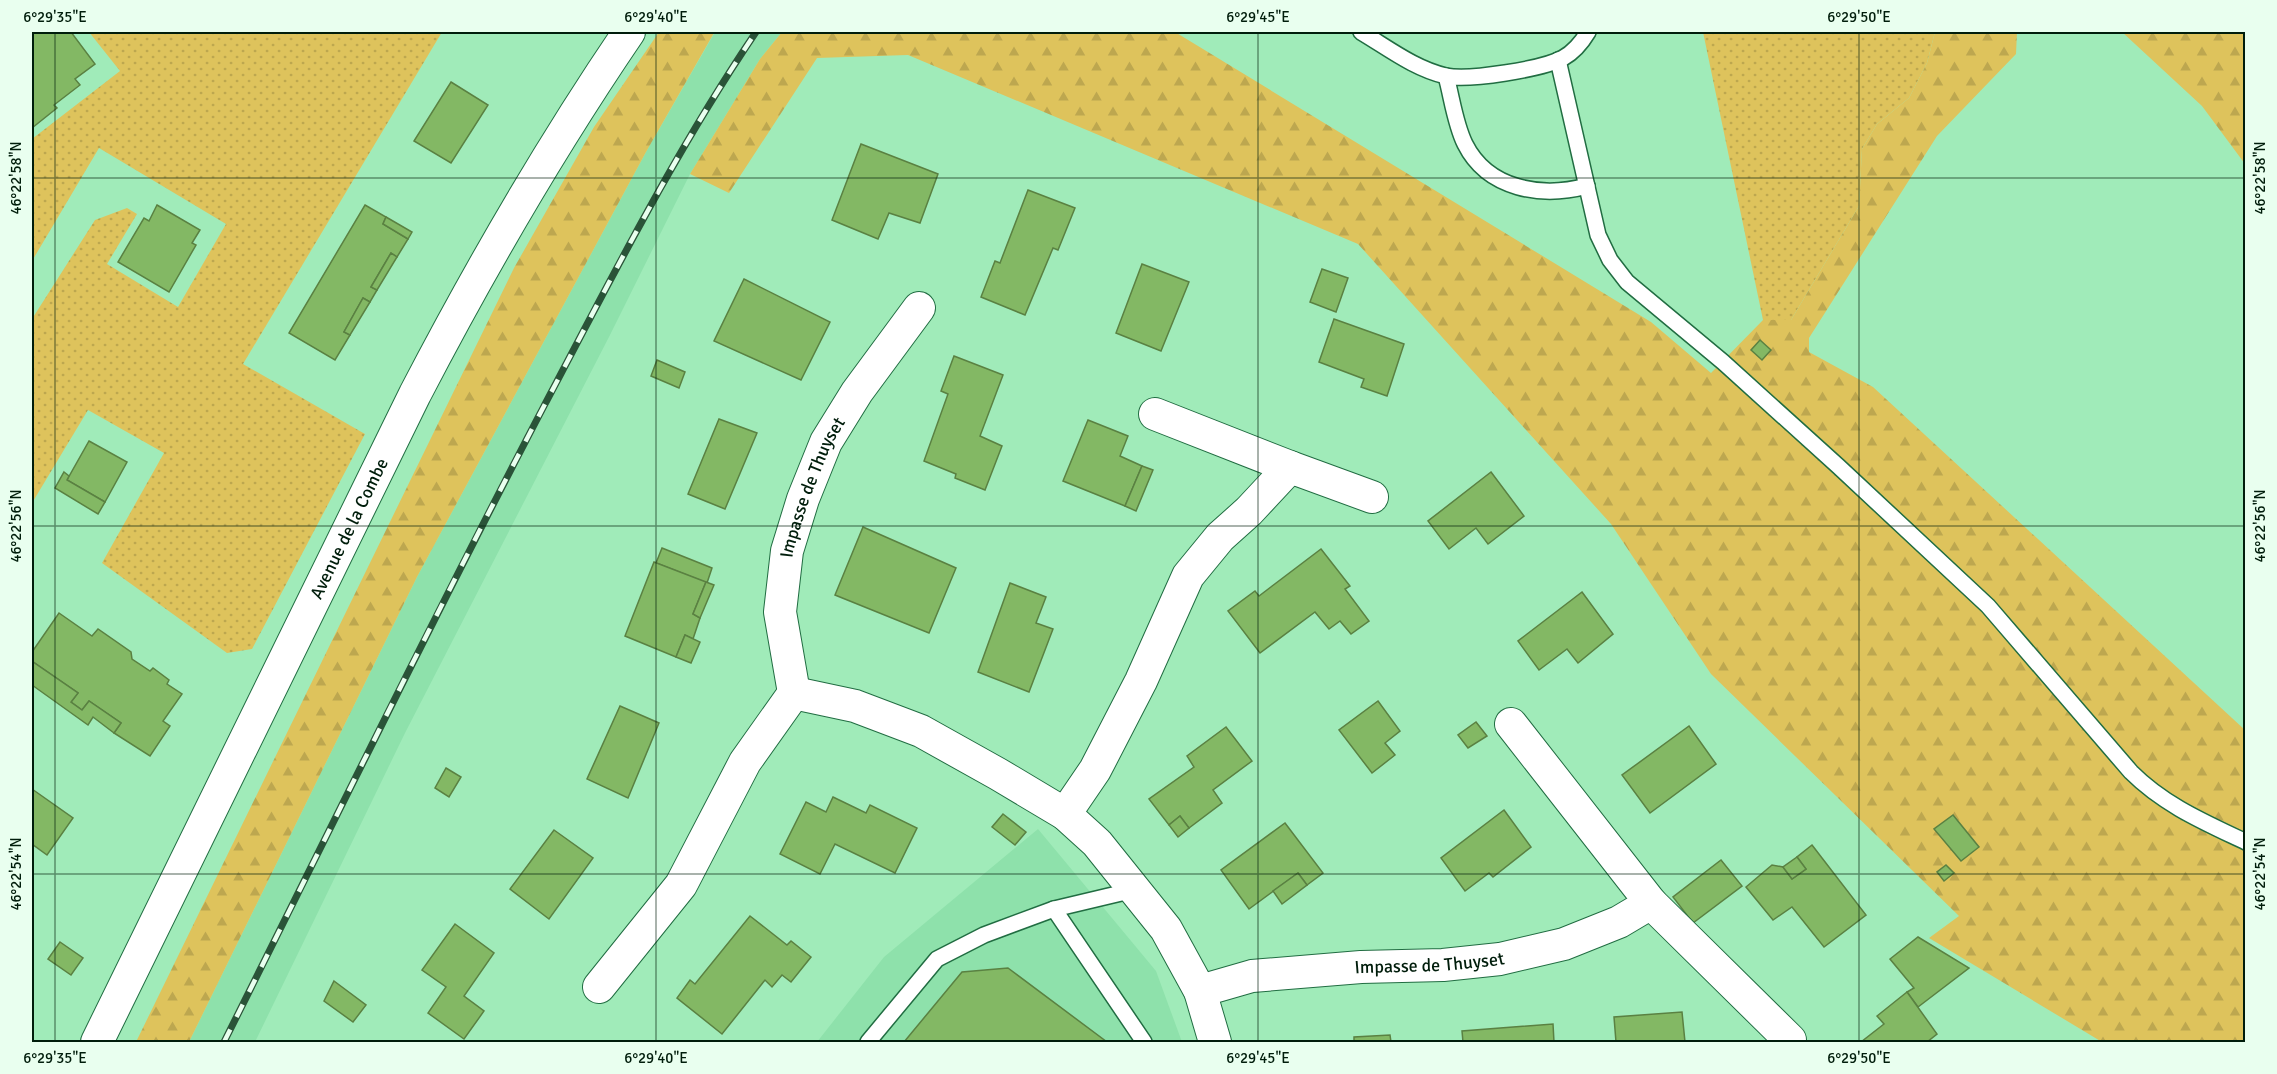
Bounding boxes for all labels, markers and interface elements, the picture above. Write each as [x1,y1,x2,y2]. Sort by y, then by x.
text: 6°29'35"E [23,8,87,26]
text: 6°29'40"E [624,8,688,26]
text: 6°29'45"E [1226,8,1290,26]
text: 6°29'50"E [1827,8,1891,26]
text: 46°22'58"N [7,141,25,215]
text: 46°22'58"N [2251,141,2269,215]
street label: Impasse de Thuyset [775,413,850,559]
street label: Avenue de la Combe [305,454,393,603]
text: 46°22'56"N [7,489,25,563]
text: 46°22'56"N [2251,489,2269,563]
text: 46°22'54"N [7,837,25,911]
text: 46°22'54"N [2251,837,2269,911]
street label: Impasse de Thuyset [1354,947,1506,978]
text: 6°29'35"E [23,1049,87,1067]
text: 6°29'40"E [624,1049,688,1067]
text: 6°29'45"E [1226,1049,1290,1067]
text: 6°29'50"E [1827,1049,1891,1067]

